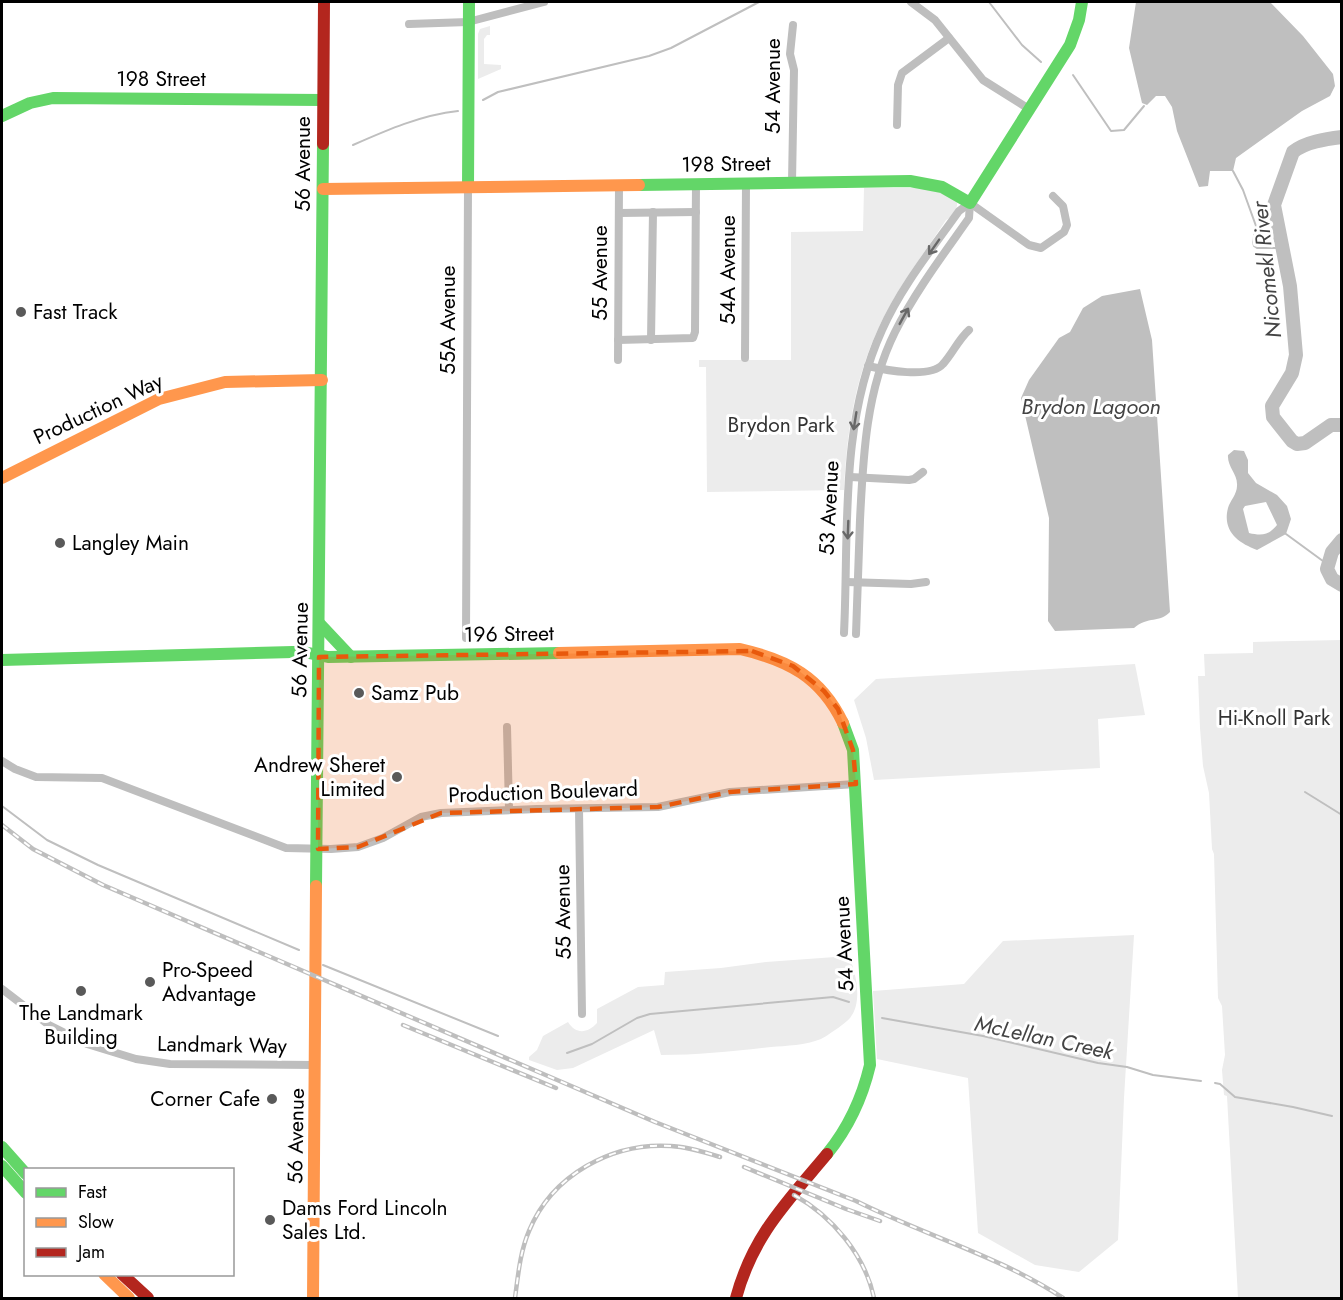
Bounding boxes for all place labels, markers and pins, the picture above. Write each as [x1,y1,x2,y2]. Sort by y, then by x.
place label: Fast Track [33,297,118,327]
marker: Fast Track [14,305,28,319]
place label: Langley Main [72,528,189,558]
marker: Langley Main [53,536,67,550]
place label: Samz Pub [371,678,459,708]
marker: Samz Pub [352,686,366,700]
place label: Andrew Sheret Limited [254,750,385,804]
marker: Andrew Sheret Limited [390,770,404,784]
place label: Pro-Speed Advantage [162,955,256,1009]
marker: Pro-Speed Advantage [143,975,157,989]
marker: The Landmark Building [74,984,88,998]
place label: The Landmark Building [19,998,143,1052]
place label: Corner Cafe [150,1084,260,1114]
marker: Corner Cafe [265,1092,279,1106]
place label: Dams Ford Lincoln Sales Ltd. [282,1193,448,1247]
marker: Dams Ford Lincoln Sales Ltd. [263,1213,277,1227]

